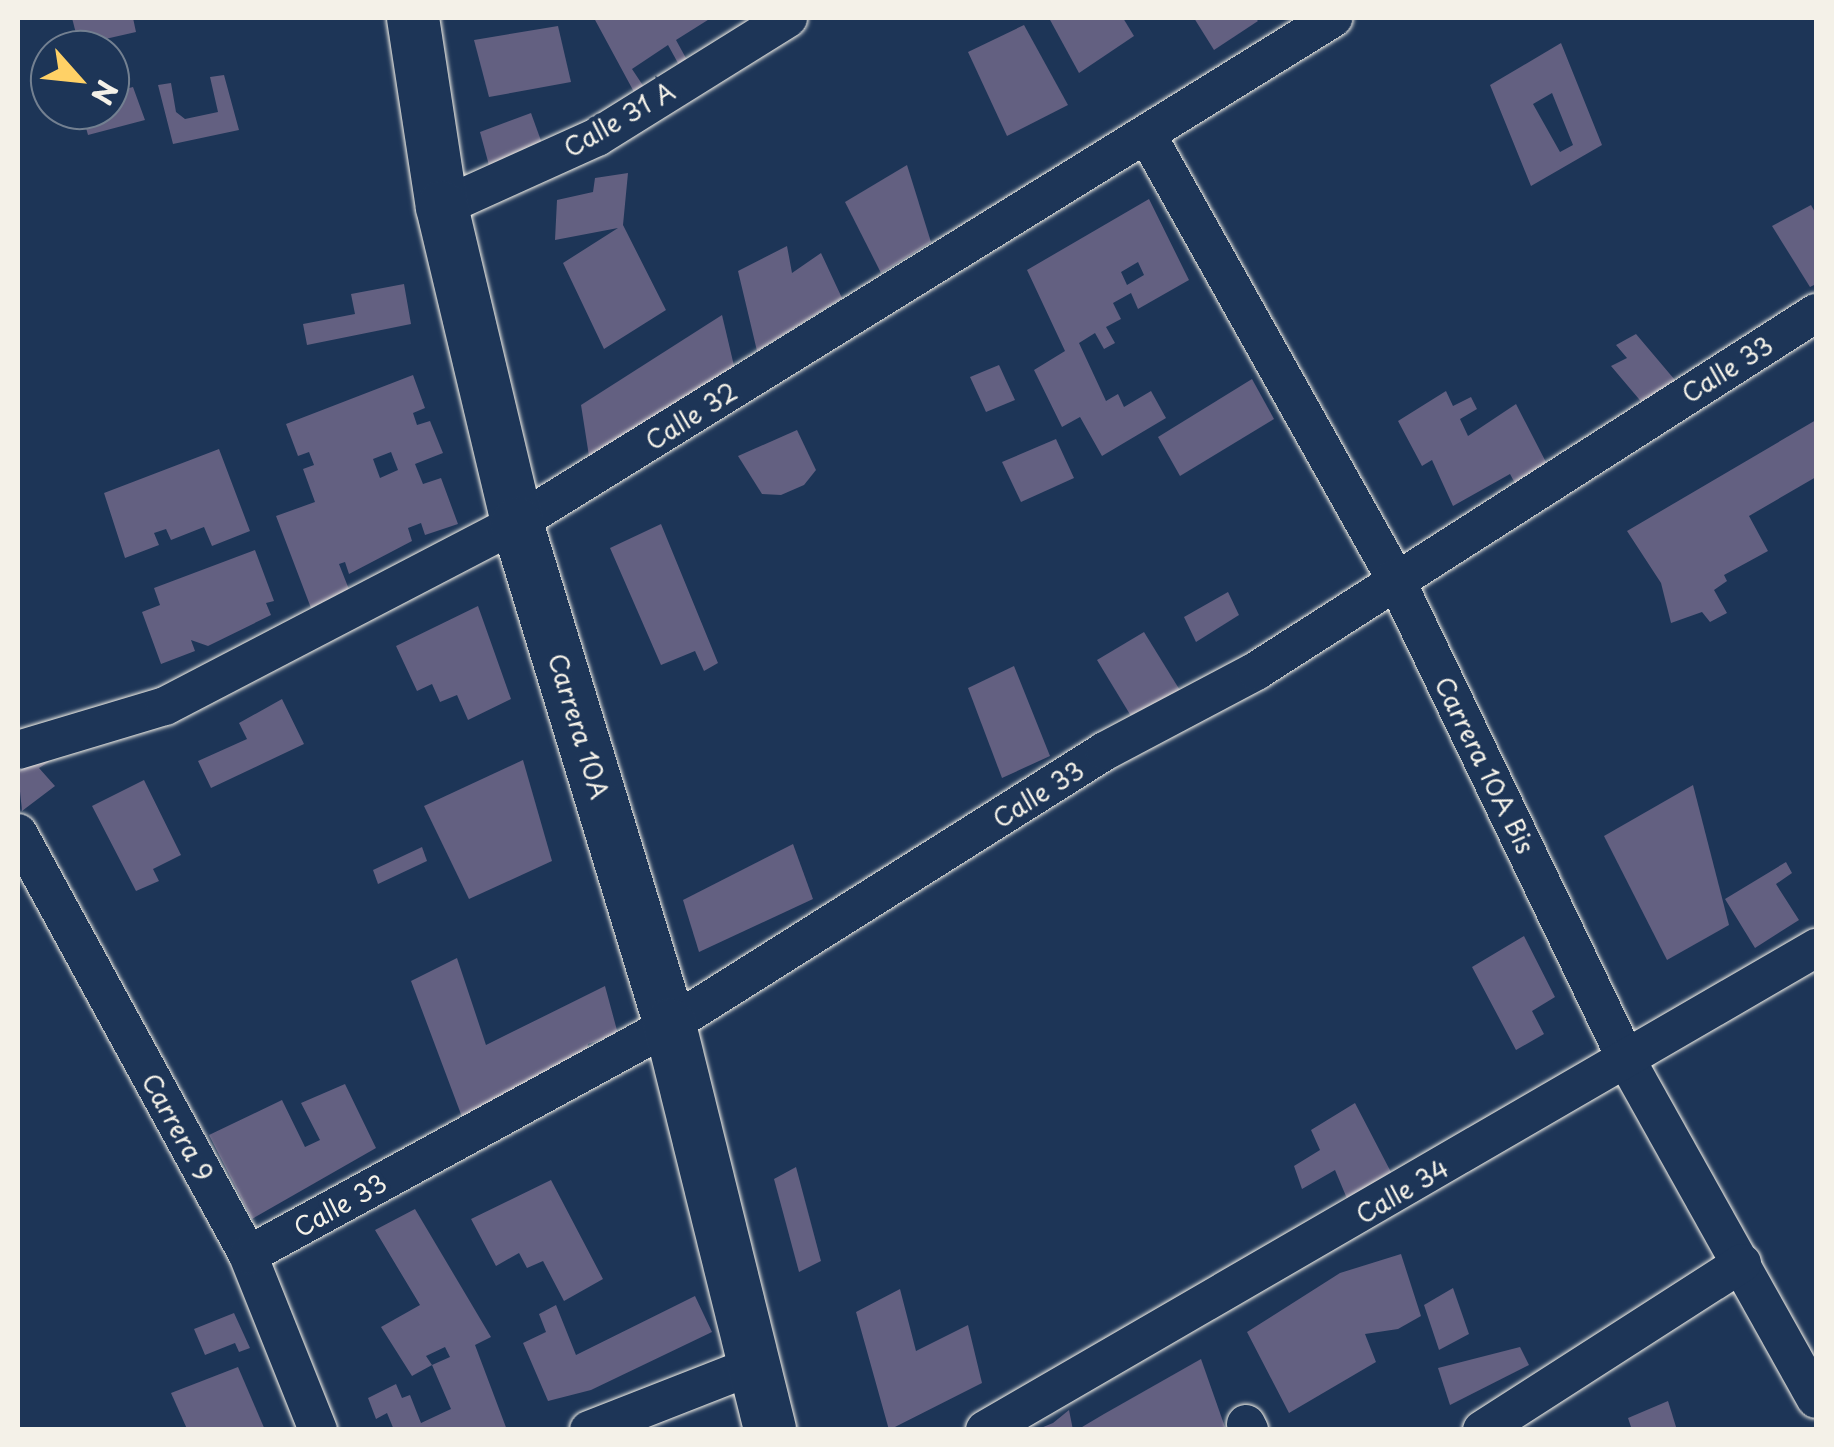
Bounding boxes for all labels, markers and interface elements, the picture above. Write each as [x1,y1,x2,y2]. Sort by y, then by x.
north arrow [30,30,130,130]
text: N [81,73,130,113]
street label: Calle 31 A [558,75,680,163]
street label: Calle 33 [1676,329,1778,409]
street label: Calle 32 [640,376,742,456]
street label: Carrera 10A [542,649,616,803]
street label: Carrera 10A Bis [1429,671,1541,859]
street label: Calle 33 [987,754,1089,834]
street label: Carrera 9 [136,1068,220,1186]
street label: Calle 34 [1350,1152,1454,1230]
street label: Calle 33 [288,1167,392,1243]

